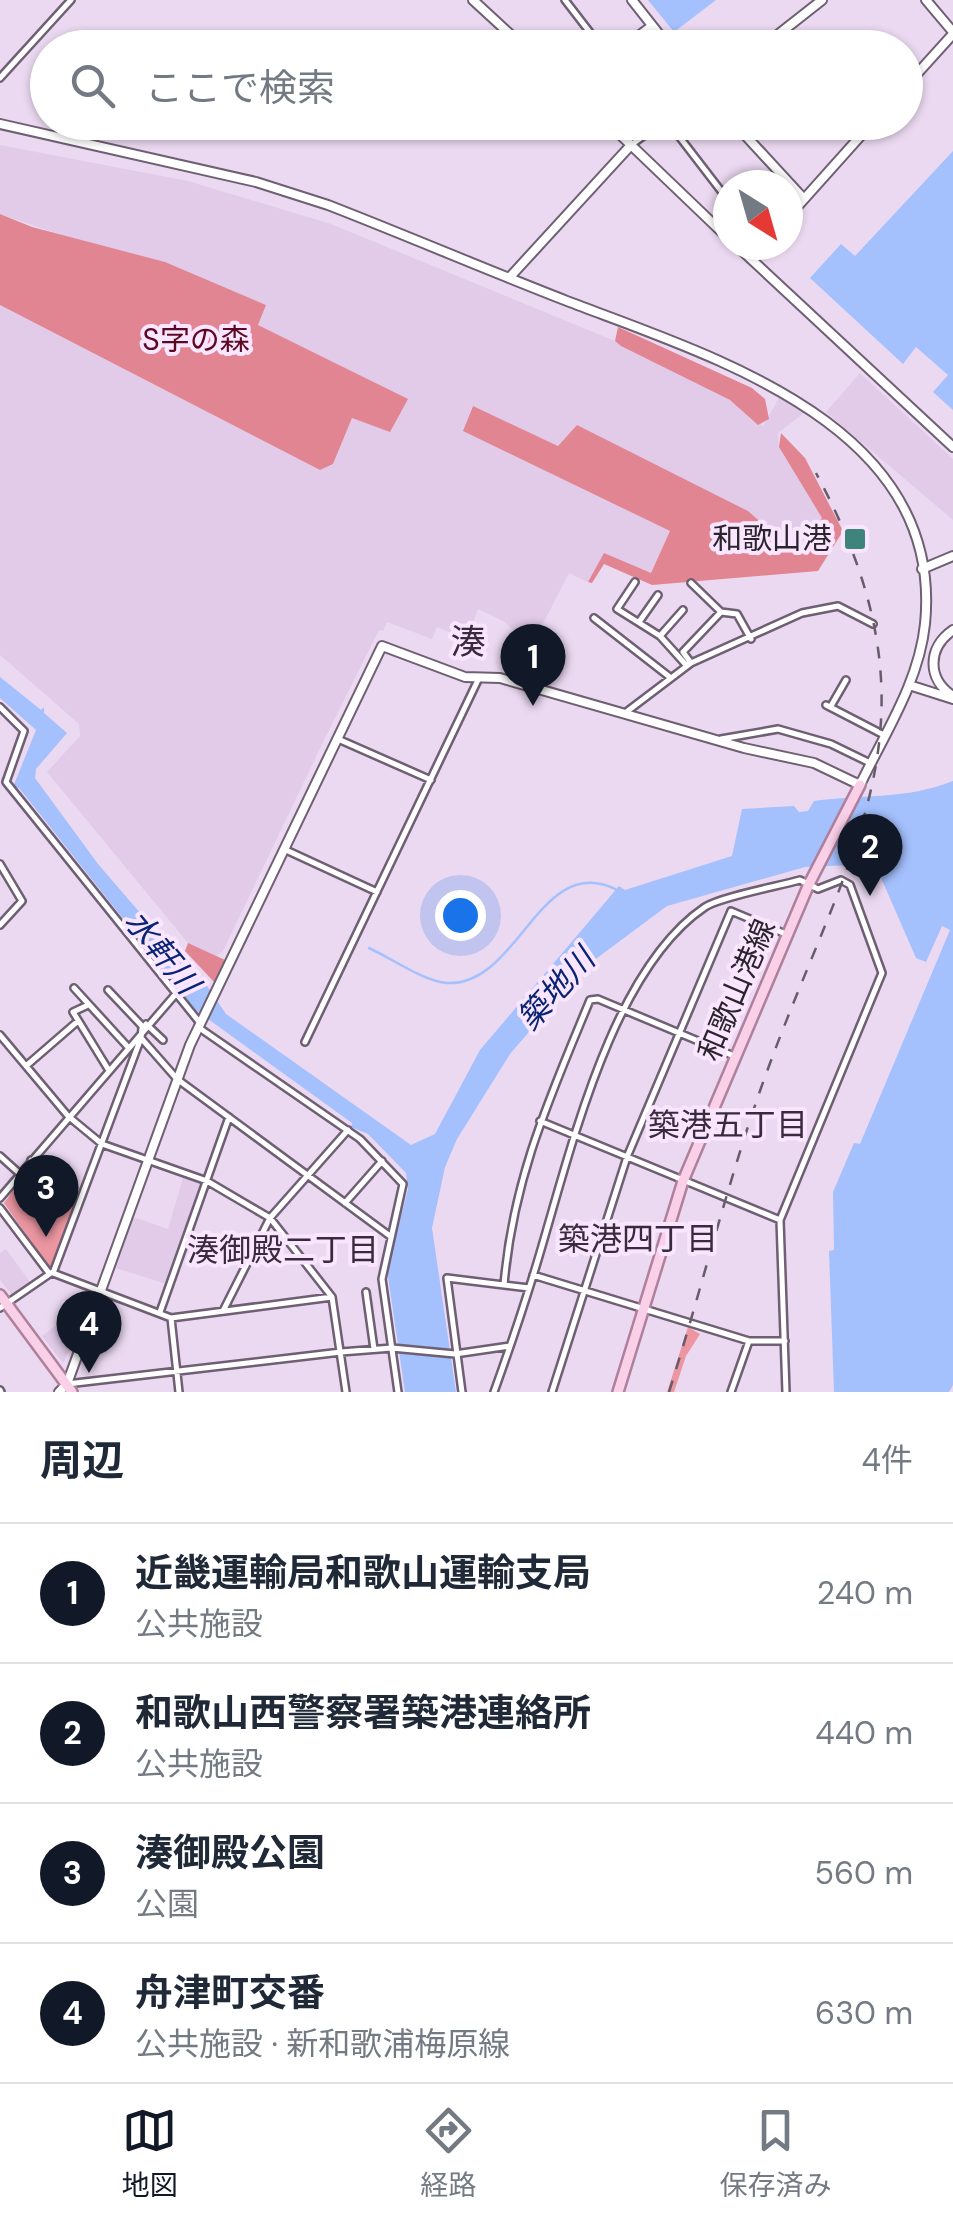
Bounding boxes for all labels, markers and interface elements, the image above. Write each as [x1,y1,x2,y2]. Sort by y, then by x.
search box [30,30,923,140]
icon: search [65,58,120,113]
text: ここで検索 [145,63,335,113]
north arrow [713,170,803,260]
park label: S字の森 [142,320,250,359]
place label: 和歌山港 [712,519,832,558]
marker: 和歌山港 [842,526,868,552]
district label: 湊 [450,619,486,665]
pin: 1 [500,624,566,706]
pin: 2 [838,814,902,896]
your location [435,890,486,941]
water label: 水軒川 [115,901,210,1005]
street label: 和歌山港線 [689,913,784,1066]
water label: 築地川 [508,937,606,1039]
district label: 築港五丁目 [648,1104,808,1146]
pin: 3 [13,1154,78,1237]
district label: 築港四丁目 [558,1218,718,1260]
district label: 湊御殿二丁目 [187,1229,379,1271]
pin: 4 [56,1290,122,1373]
text: 周辺 [40,1433,124,1488]
text: 4件 [862,1439,913,1481]
text: 近畿運輸局和歌山運輸支局 [135,1548,591,1598]
text: 1 [67,1572,78,1614]
text: 240 m [817,1572,913,1614]
text: 公共施設 [135,1603,263,1645]
text: 和歌山西警察署築港連絡所 [135,1688,591,1738]
text: 2 [63,1712,82,1754]
text: 440 m [815,1712,913,1754]
text: 公共施設 [135,1743,263,1785]
text: 湊御殿公園 [135,1828,325,1878]
text: 3 [63,1852,82,1894]
text: 560 m [814,1852,913,1894]
text: 公園 [135,1883,199,1925]
text: 舟津町交番 [135,1968,325,2018]
text: 4 [62,1992,83,2034]
text: 630 m [815,1992,913,2034]
text: 公共施設 · 新和歌浦梅原線 [135,2023,510,2065]
tab: 地図 [121,2103,178,2204]
tab: 経路 [420,2103,477,2204]
tab: 保存済み [719,2103,832,2204]

